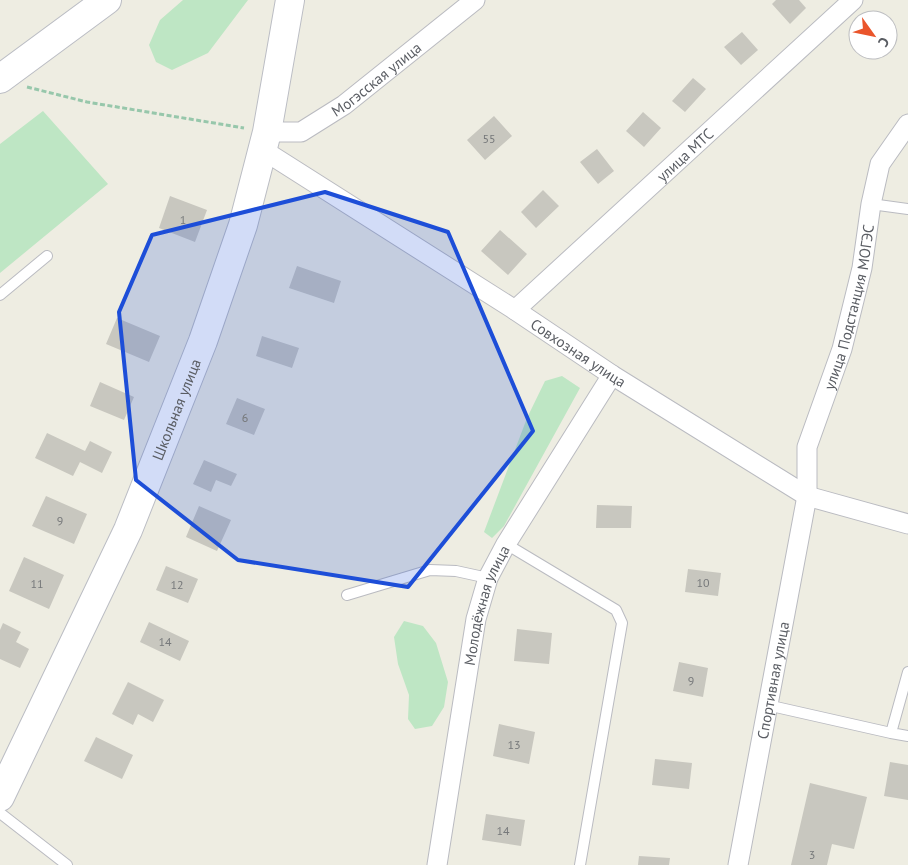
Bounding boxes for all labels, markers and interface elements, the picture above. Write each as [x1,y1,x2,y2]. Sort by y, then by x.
north arrow [848,10,898,60]
text: С [874,34,894,50]
street label: Могэсская улица [327,38,425,120]
street label: улица МТС [652,124,717,185]
house number: 55 [482,131,496,146]
house number: 1 [180,212,186,227]
street label: улица Подстанция МОГЭС [819,223,878,392]
street label: Совхозная улица [527,314,630,391]
street label: Школьная улица [147,356,205,463]
house number: 6 [242,410,248,425]
house number: 9 [57,513,63,528]
street label: Молодёжная улица [459,542,513,667]
house number: 10 [696,575,710,590]
house number: 11 [30,576,44,591]
house number: 12 [170,577,184,592]
street label: Спортивная улица [752,620,793,741]
house number: 14 [158,634,172,649]
house number: 9 [688,673,694,688]
house number: 13 [507,737,521,752]
house number: 14 [496,823,510,838]
house number: 3 [809,847,815,862]

